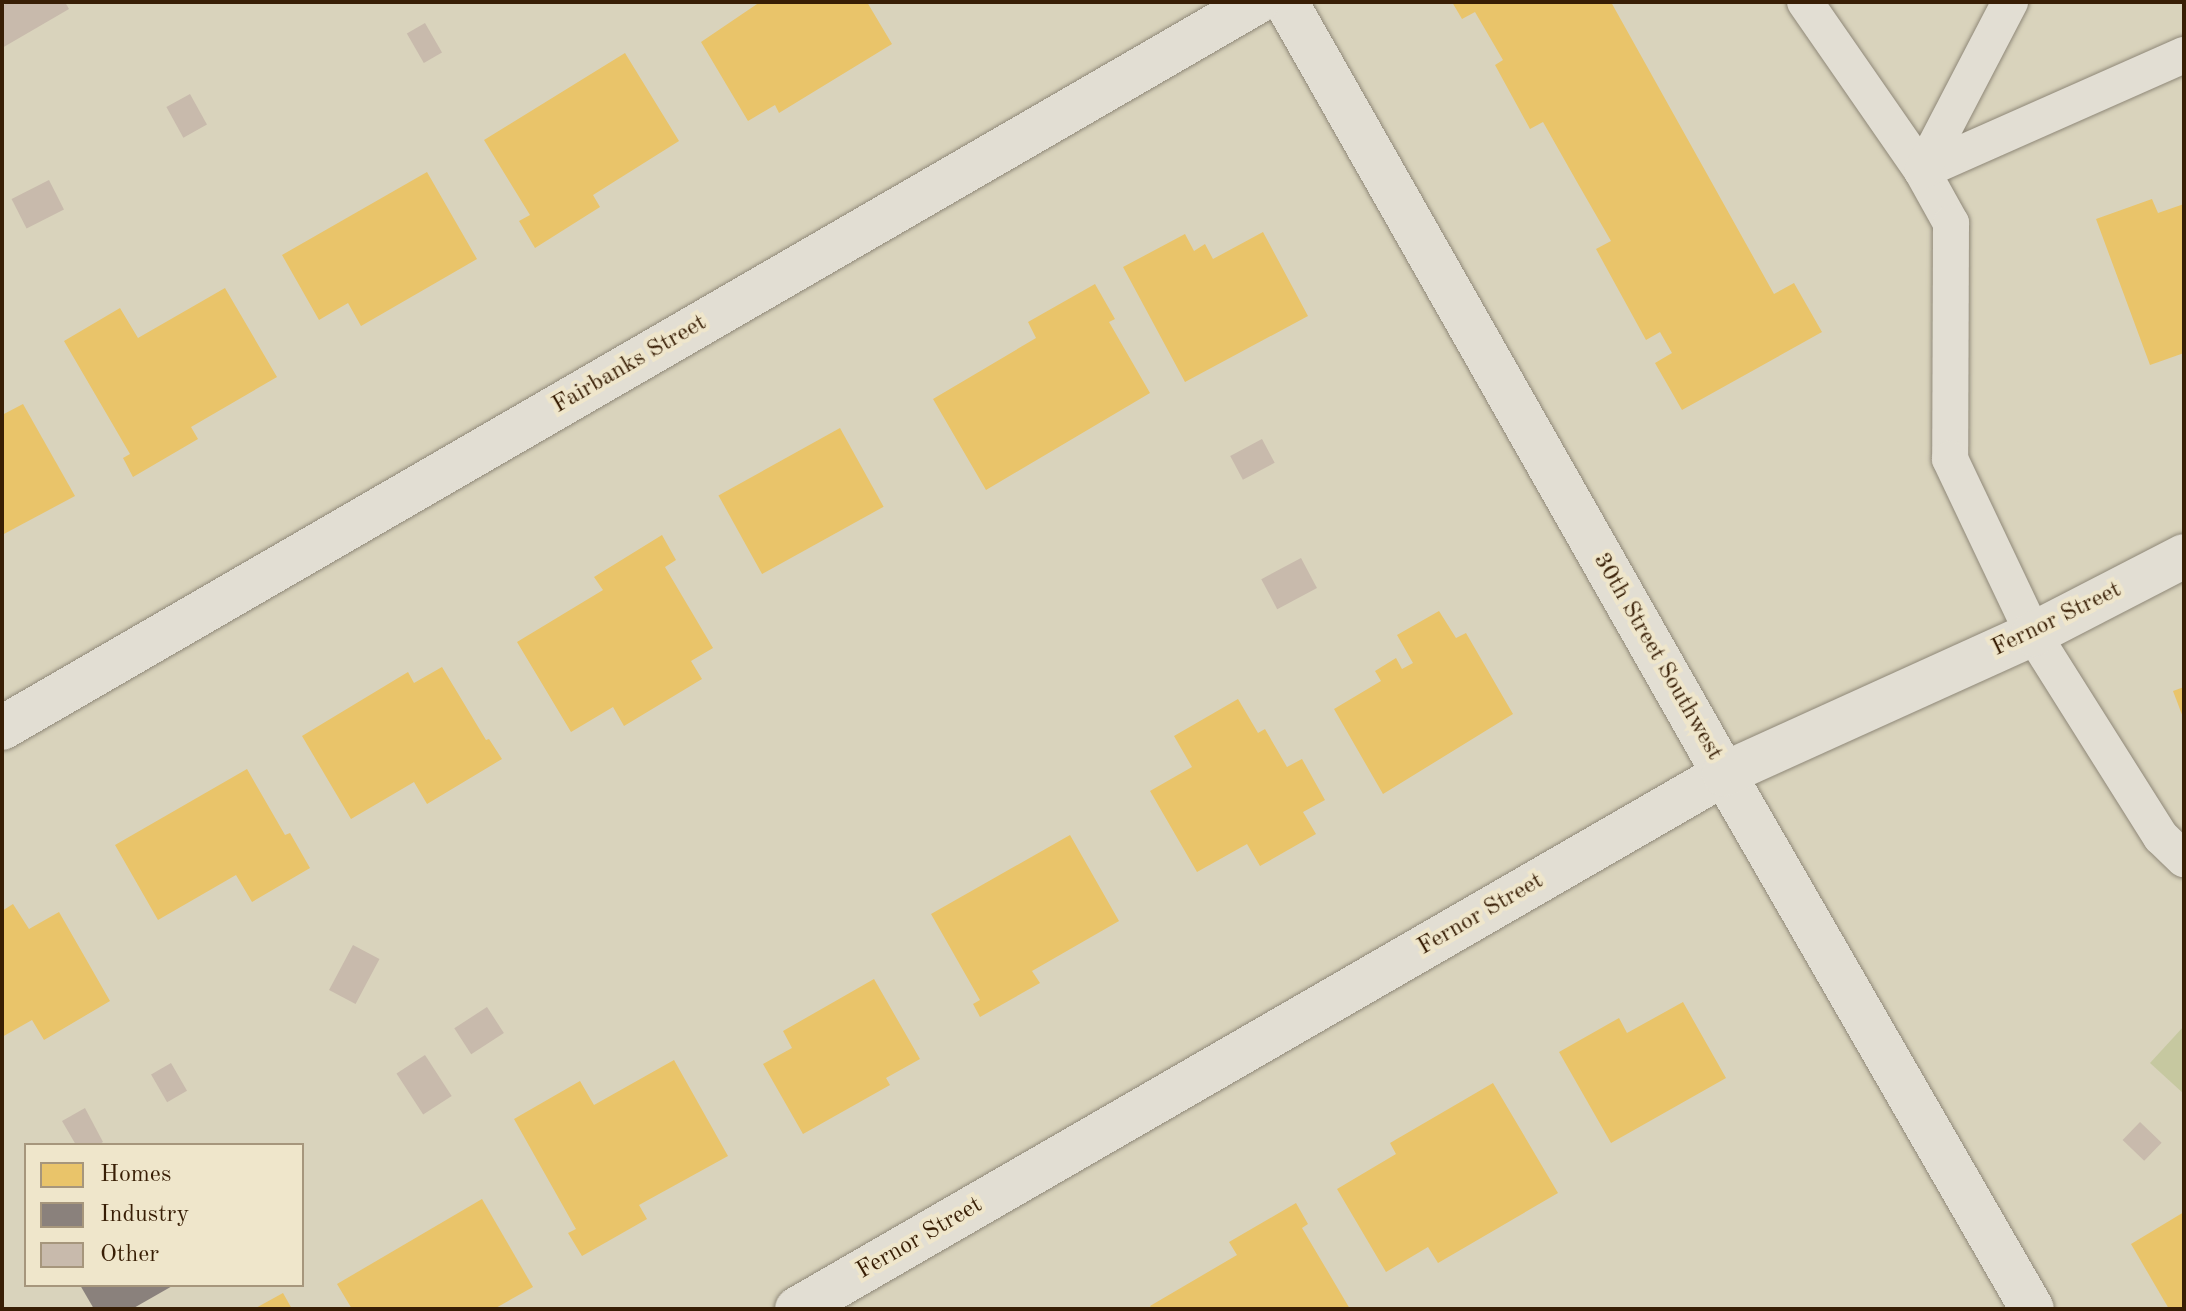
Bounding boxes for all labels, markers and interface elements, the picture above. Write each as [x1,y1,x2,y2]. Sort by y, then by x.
street label: Fairbanks Street [548,309,712,421]
street label: 30th Street Southwest [1586,548,1728,766]
street label: Fernor Street [1988,576,2126,664]
street label: Fernor Street [1413,867,1549,963]
legend [24,1143,304,1287]
text: Homes [100,1163,171,1187]
street label: Fernor Street [852,1191,988,1287]
text: Industry [100,1203,189,1227]
text: Other [100,1243,159,1267]

